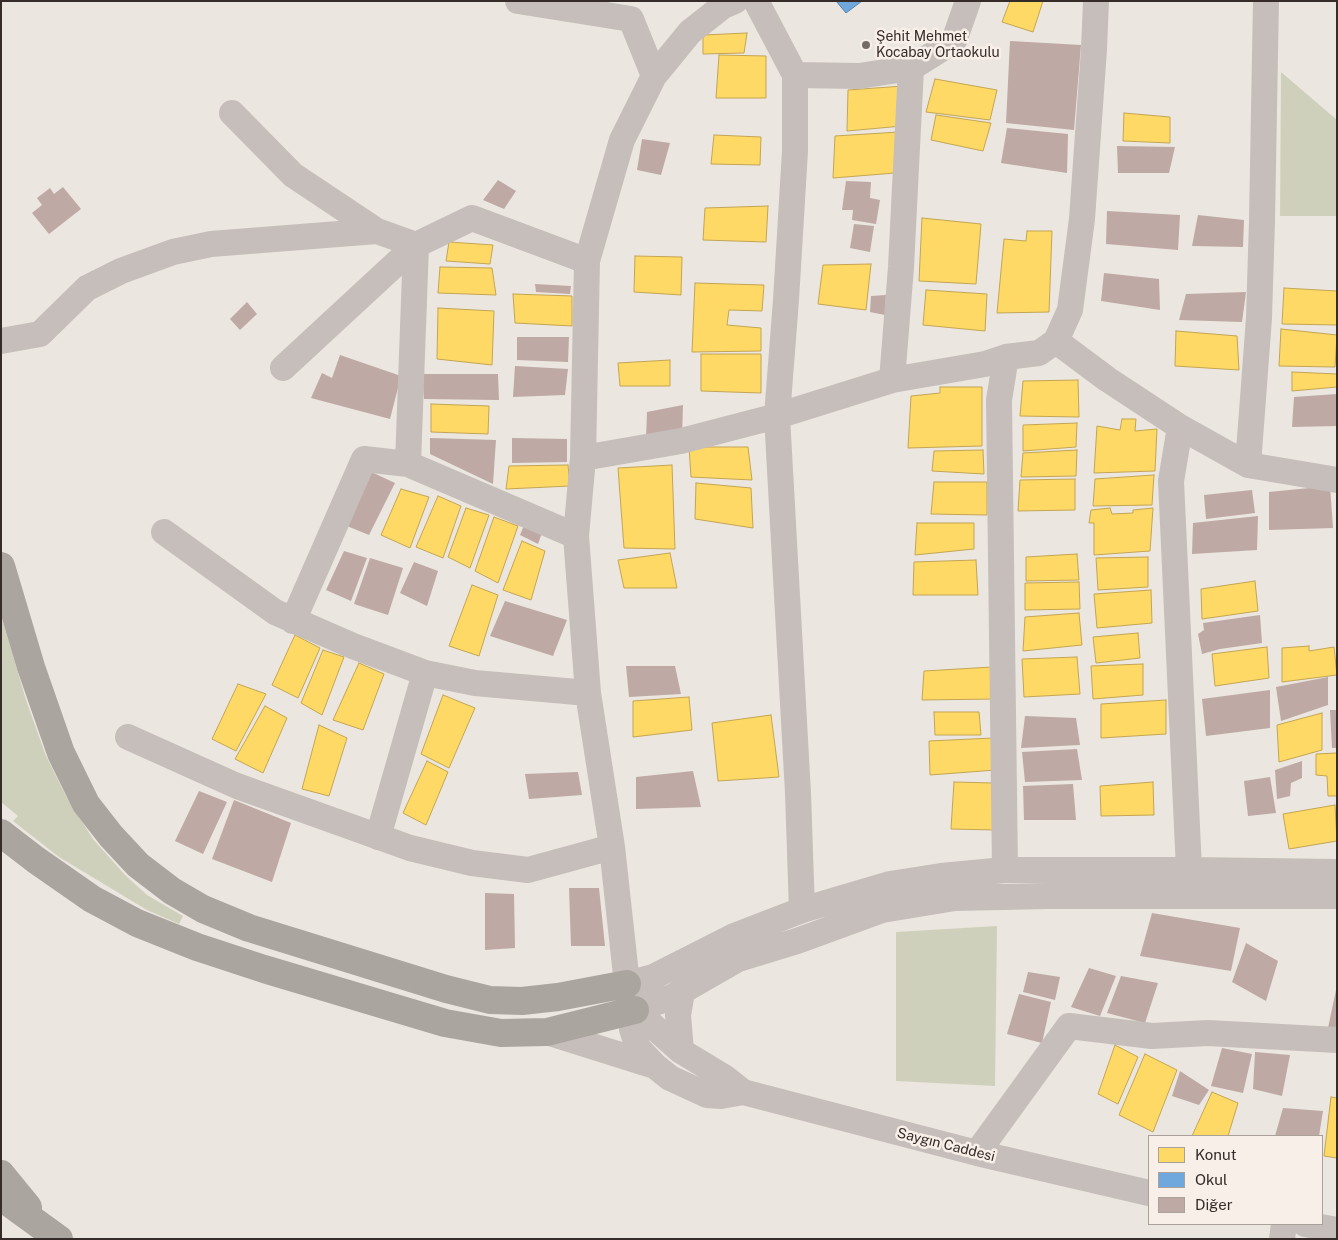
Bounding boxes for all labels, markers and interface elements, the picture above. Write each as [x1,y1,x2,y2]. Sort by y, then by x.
place label: Şehit Mehmet Kocabay Ortaokulu [876,29,1000,62]
marker: Şehit Mehmet Kocabay Ortaokulu [860,39,872,51]
street label: Saygın Caddesi [895,1125,997,1165]
legend [1148,1135,1323,1225]
text: Konut [1195,1146,1236,1163]
text: Okul [1195,1171,1228,1188]
text: Diğer [1195,1196,1233,1213]

